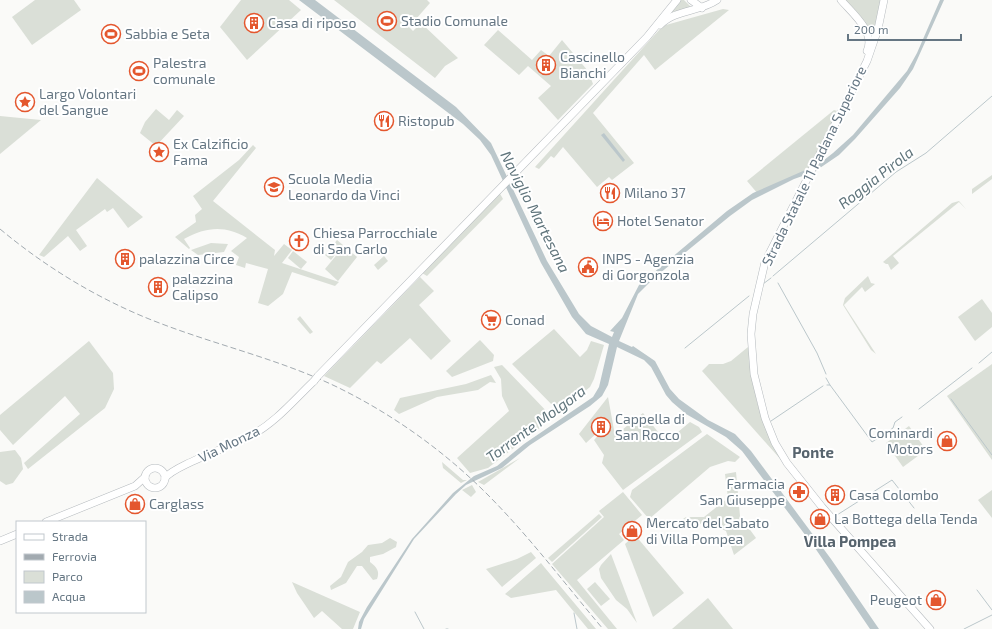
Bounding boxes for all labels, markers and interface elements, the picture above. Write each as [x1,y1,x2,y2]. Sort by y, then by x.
sports icon: Stadio Comunale [376,10,398,32]
building icon: Casa di riposo [243,12,265,34]
place label: Stadio Comunale [401,12,508,29]
place label: Casa di riposo [268,14,356,31]
scale bar [848,16,961,42]
text: 200 m [854,22,888,36]
sports icon: Sabbia e Seta [100,23,122,45]
place label: Sabbia e Seta [125,25,210,42]
place label: Cascinello Bianchi [560,48,625,81]
place label: Palestra comunale [153,54,215,87]
building icon: Cascinello Bianchi [535,54,557,76]
sports icon: Palestra comunale [128,60,150,82]
street label: Strada Statale 11 Padana Superiore [758,63,869,268]
place label: Largo Volontari del Sangue [39,85,136,118]
place icon: Largo Volontari del Sangue [14,91,36,113]
restaurant icon: Ristopub [373,110,395,132]
place label: Ristopub [398,112,455,129]
place label: Ex Calzificio Fama [173,135,249,168]
place icon: Ex Calzificio Fama [148,141,170,163]
water label: Roggia Pirola [834,142,917,212]
water label: Naviglio Martesana [497,148,574,275]
place label: Scuola Media Leonardo da Vinci [288,170,400,203]
school or university icon: Scuola Media Leonardo da Vinci [263,176,285,198]
restaurant icon: Milano 37 [599,182,621,204]
place label: Milano 37 [624,184,686,201]
hotel icon: Hotel Senator [592,210,614,232]
place label: Hotel Senator [617,212,705,229]
place label: Chiesa Parrocchiale di San Carlo [313,224,437,257]
church icon: Chiesa Parrocchiale di San Carlo [288,230,310,252]
building icon: palazzina Circe [114,248,136,270]
place label: palazzina Circe [139,250,234,267]
place label: INPS - Agenzia di Gorgonzola [602,250,694,283]
public building icon: INPS - Agenzia di Gorgonzola [577,256,599,278]
place label: palazzina Calipso [172,270,233,303]
building icon: palazzina Calipso [147,276,169,298]
supermarket icon: Conad [480,309,502,331]
place label: Conad [505,311,545,328]
water label: Torrente Molgora [482,381,589,465]
place label: Cappella di San Rocco [615,410,685,443]
building icon: Cappella di San Rocco [590,416,612,438]
street label: Via Monza [195,421,262,466]
place label: Cominardi Motors [869,424,933,457]
shop icon: Cominardi Motors [936,430,958,452]
district label: Ponte [792,443,834,461]
place label: Farmacia San Giuseppe [700,475,785,508]
pharmacy icon: Farmacia San Giuseppe [788,481,810,503]
building icon: Casa Colombo [824,484,846,506]
place label: Casa Colombo [849,486,939,503]
shop icon: Carglass [124,493,146,515]
place label: Carglass [149,495,204,512]
shop icon: La Bottega della Tenda [809,508,831,530]
place label: La Bottega della Tenda [834,510,978,527]
place label: Mercato del Sabato di Villa Pompea [646,514,769,547]
shop icon: Mercato del Sabato di Villa Pompea [621,520,643,542]
legend [16,521,146,613]
text: Strada [52,529,88,543]
district label: Villa Pompea [804,532,896,550]
text: Ferrovia [52,549,97,563]
text: Parco [52,569,83,583]
text: Acqua [52,589,86,603]
shop icon: Peugeot [925,589,947,611]
place label: Peugeot [870,591,922,608]

